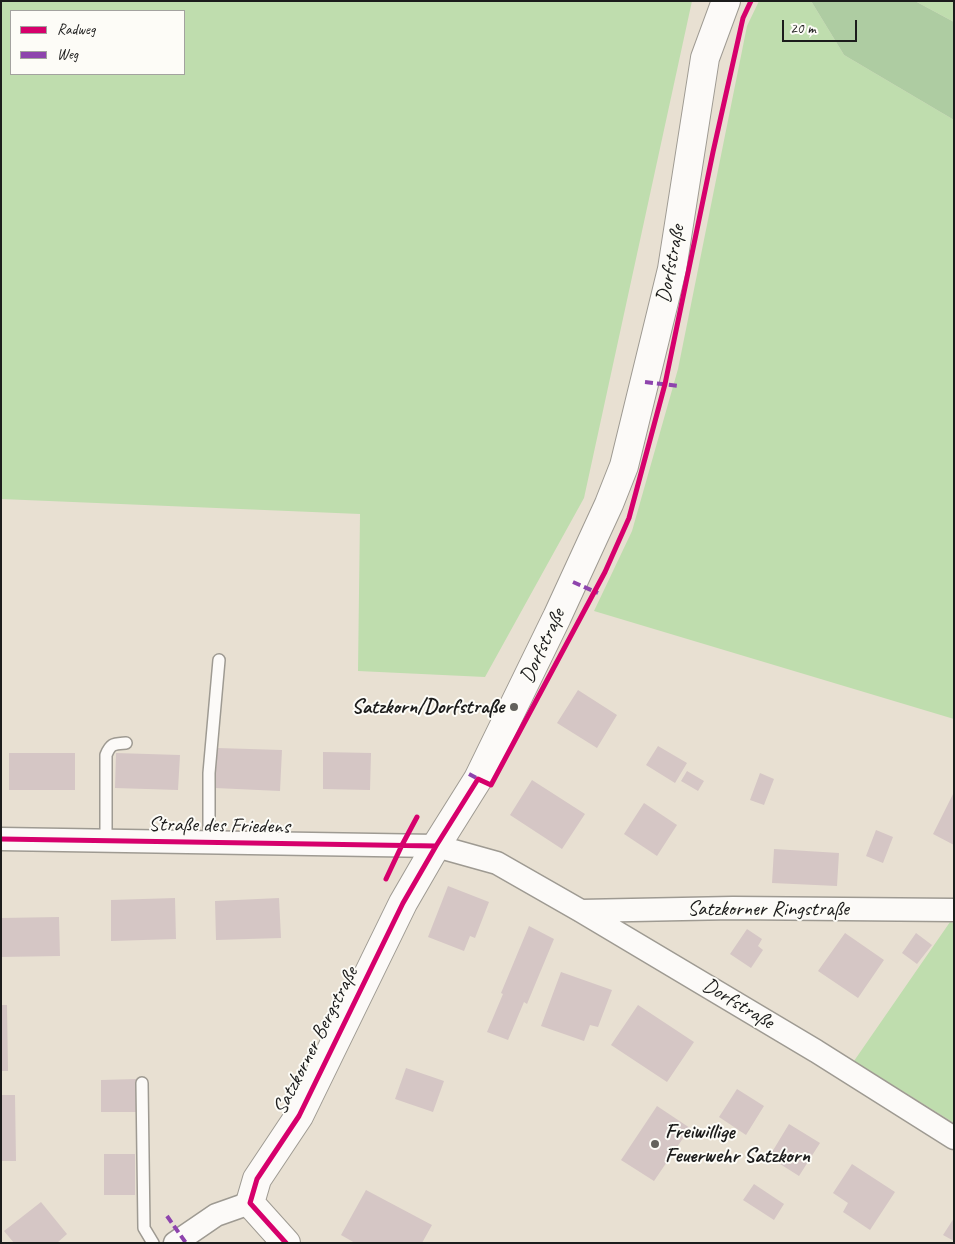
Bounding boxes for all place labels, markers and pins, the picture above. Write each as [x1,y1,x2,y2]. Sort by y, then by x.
place label: Satzkorn/Dorfstraße [351,694,504,720]
marker: Satzkorn/Dorfstraße [508,701,520,713]
place label: Freiwillige Feuerwehr Satzkorn [665,1119,810,1169]
marker: Freiwillige Feuerwehr Satzkorn [649,1138,661,1150]

